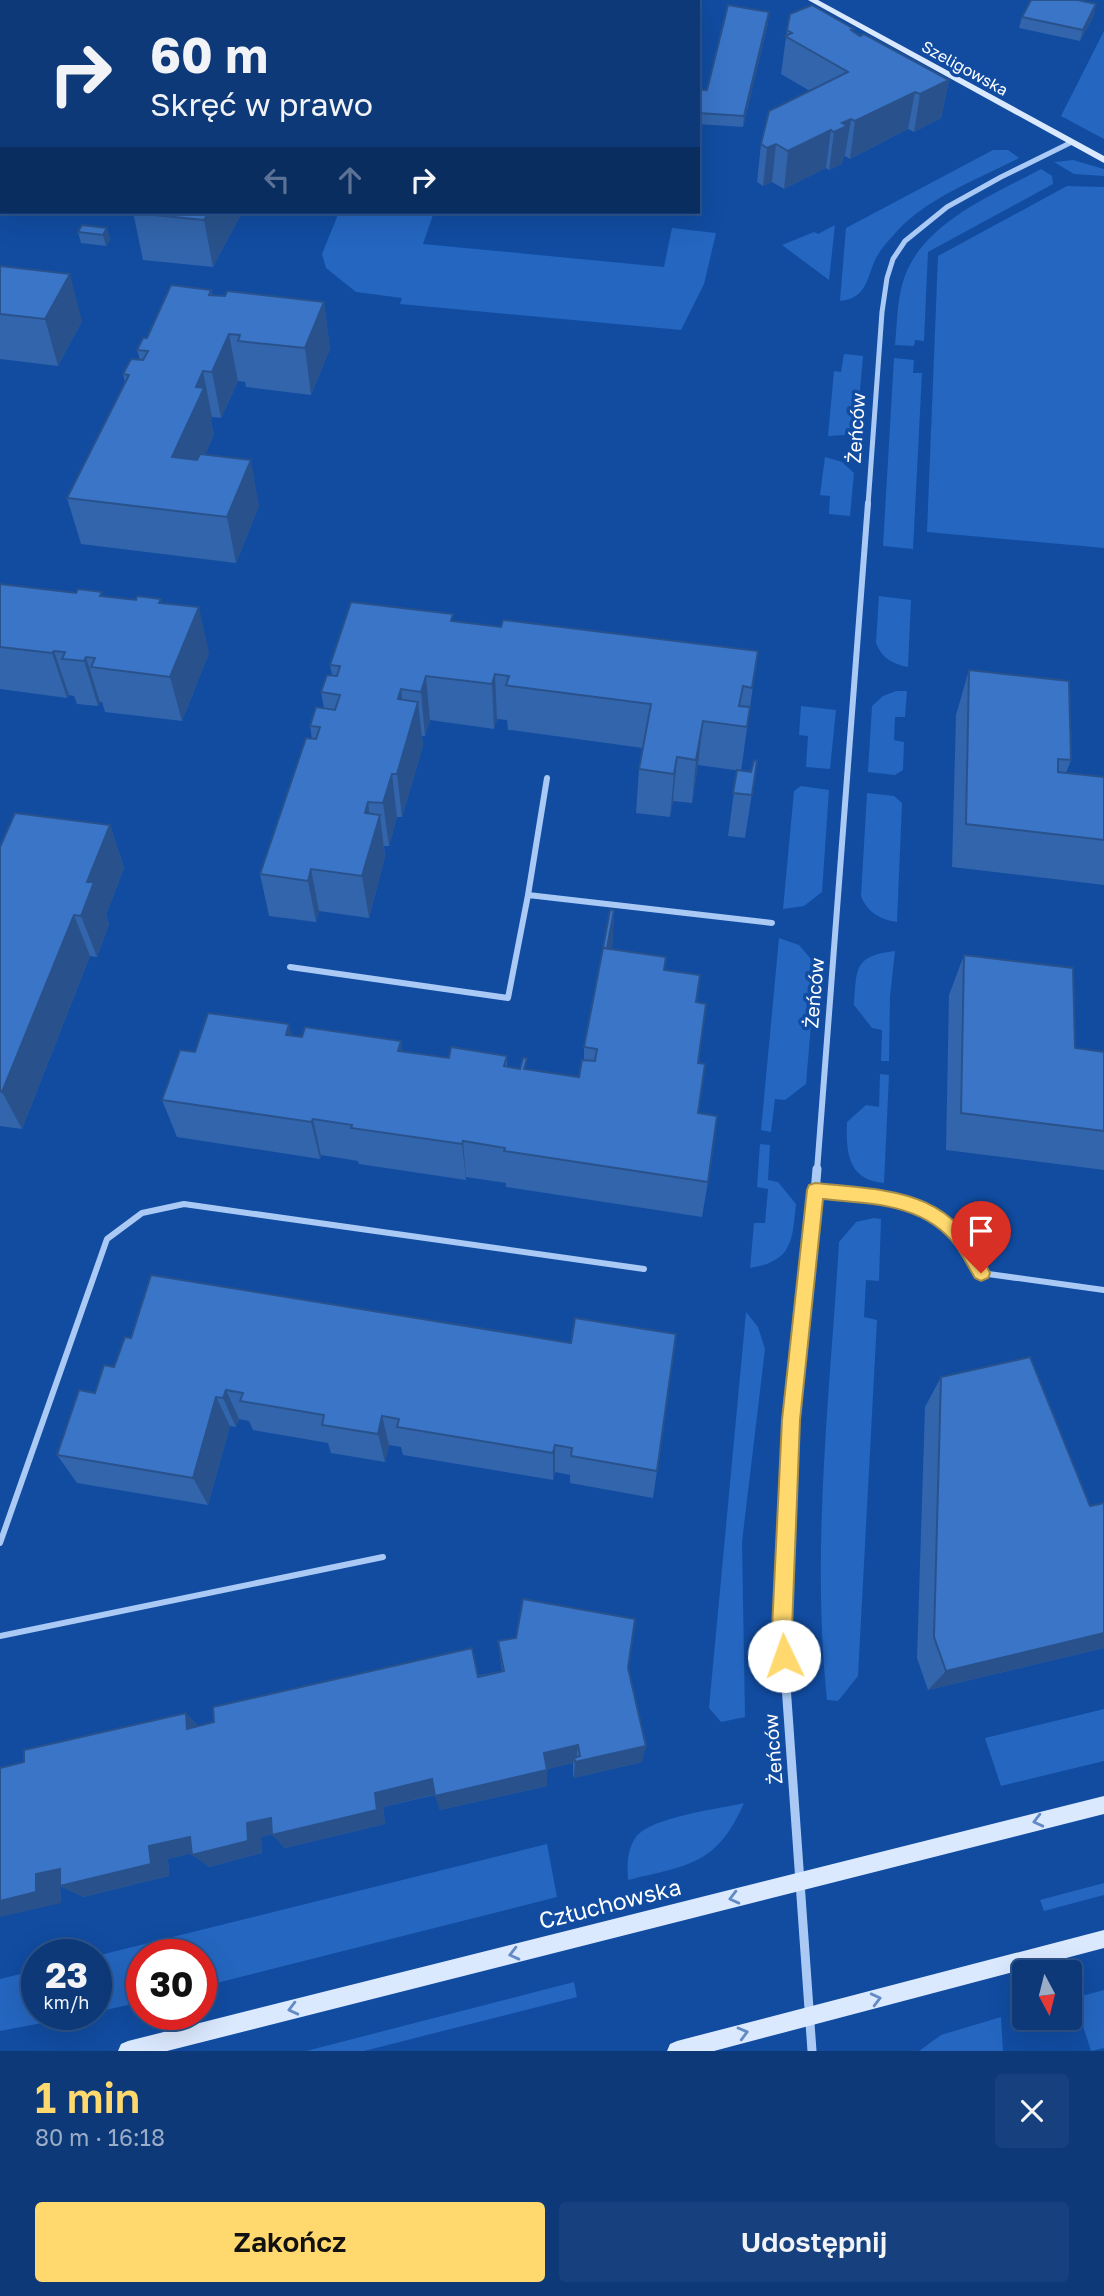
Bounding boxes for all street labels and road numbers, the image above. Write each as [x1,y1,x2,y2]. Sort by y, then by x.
street label: Szeligowska [918,36,1012,100]
street label: Żeńców [842,392,869,464]
street label: Żeńców [799,957,828,1029]
street label: Żeńców [759,1713,786,1785]
street label: Człuchowska [536,1872,684,1934]

